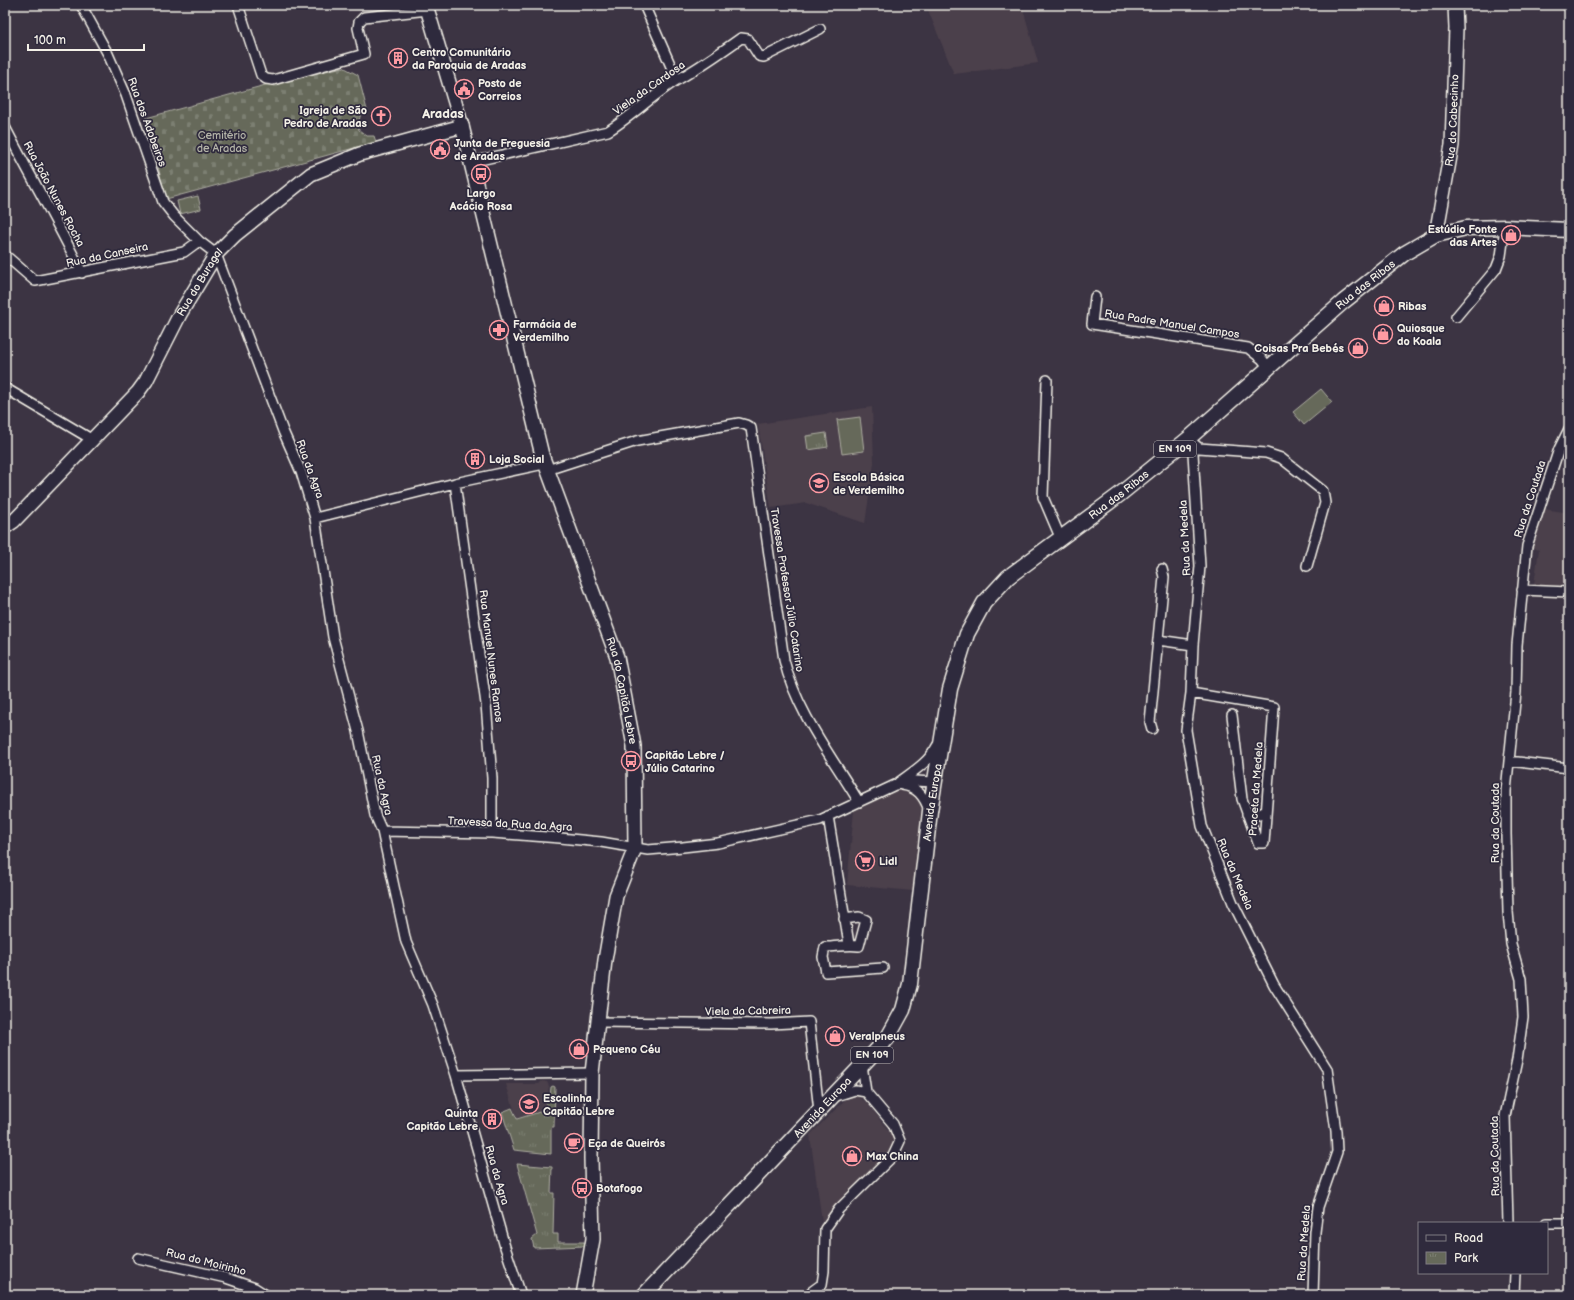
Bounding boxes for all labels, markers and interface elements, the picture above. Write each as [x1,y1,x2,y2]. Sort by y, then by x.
scale bar [28,26,144,52]
text: 100 m [34,33,66,48]
place label: Centro Comunitário da Paroquia de Aradas [412,46,527,72]
building icon: Centro Comunitário da Paroquia de Aradas [387,47,409,69]
street label: Viela da Cardosa [610,58,688,118]
street label: Rua do Cabecinho [1442,74,1461,167]
street label: Rua dos Adobeiros [125,76,169,169]
place label: Posto de Correios [478,77,522,103]
public building icon: Posto de Correios [453,78,475,100]
place label: Igreja de São Pedro de Aradas [284,104,368,130]
church icon: Igreja de São Pedro de Aradas [370,105,392,127]
district label: Aradas [421,106,464,122]
park label: Cemitério de Aradas [197,129,248,155]
place label: Junta de Freguesia de Aradas [454,137,550,163]
public building icon: Junta de Freguesia de Aradas [429,138,451,160]
street label: Rua João Nunes Rocha [21,139,87,249]
bus stop icon: Largo Acácio Rosa [470,163,492,185]
place label: Largo Acácio Rosa [449,187,512,213]
place label: Estúdio Fonte das Artes [1428,223,1498,249]
shop icon: Estúdio Fonte das Artes [1500,224,1522,246]
street label: Rua da Canseira [65,240,149,270]
street label: Rua do Buragal [174,245,225,318]
street label: Rua das Ribas [1333,257,1398,312]
shop icon: Ribas [1373,295,1395,317]
place label: Ribas [1398,300,1427,313]
street label: Rua Padre Manuel Campos [1104,307,1241,341]
place label: Farmácia de Verdemilho [513,318,576,344]
pharmacy icon: Farmácia de Verdemilho [488,319,510,341]
place label: Quiosque do Koala [1397,322,1445,348]
shop icon: Quiosque do Koala [1372,323,1394,345]
shop icon: Coisas Pra Bebés [1347,337,1369,359]
place label: Coisas Pra Bebés [1254,342,1345,355]
street label: Rua da Agra [293,438,327,500]
road number: EN 109 [1154,441,1196,457]
building icon: Loja Social [464,448,486,470]
place label: Loja Social [489,453,544,466]
street label: Rua da Coutada [1511,459,1549,539]
street label: Rua das Ribas [1086,467,1152,522]
place label: Escola Básica de Verdemilho [833,471,904,497]
school or university icon: Escola Básica de Verdemilho [808,472,830,494]
street label: Rua da Medela [1177,500,1193,576]
street label: Travessa Professor Júlio Catarino [768,507,806,673]
street label: Rua Manuel Nunes Ramos [476,589,506,724]
street label: Rua do Capitão Lebre [604,635,640,746]
street label: Praceta da Medela [1246,741,1266,837]
place label: Capitão Lebre / Júlio Catarino [645,749,725,775]
bus stop icon: Capitão Lebre / Júlio Catarino [620,750,642,772]
street label: Rua da Agra [369,754,395,816]
street label: Avenida Europa [920,763,944,842]
street label: Rua da Coutada [1489,783,1502,863]
street label: Travessa da Rua da Agra [447,814,573,834]
street label: Rua da Medela [1214,836,1256,912]
supermarket icon: Lidl [854,850,876,872]
place label: Lidl [879,855,897,868]
street label: Viela da Cabreira [705,1004,791,1018]
shop icon: Veralpneus [824,1025,846,1047]
place label: Veralpneus [849,1030,905,1043]
shop icon: Pequeno Céu [568,1038,590,1060]
place label: Pequeno Céu [593,1043,660,1056]
road number: EN 109 [851,1047,893,1063]
street label: Avenida Europa [791,1074,854,1140]
place label: Escolinha Capitão Lebre [543,1092,615,1118]
school or university icon: Escolinha Capitão Lebre [518,1093,540,1115]
place label: Quinta Capitão Lebre [406,1107,478,1133]
building icon: Quinta Capitão Lebre [481,1108,503,1130]
street label: Rua da Coutada [1488,1116,1502,1196]
cafe icon: Eça de Queirós [563,1132,585,1154]
place label: Eça de Queirós [588,1137,666,1150]
street label: Rua da Agra [482,1144,512,1206]
shop icon: Max China [841,1145,863,1167]
place label: Max China [866,1150,919,1163]
bus stop icon: Botafogo [571,1177,593,1199]
place label: Botafogo [596,1182,642,1195]
street label: Rua da Medela [1295,1205,1313,1281]
legend [1418,1222,1548,1274]
text: Road [1454,1231,1483,1246]
street label: Rua do Moirinho [165,1246,247,1278]
text: Park [1454,1251,1478,1266]

